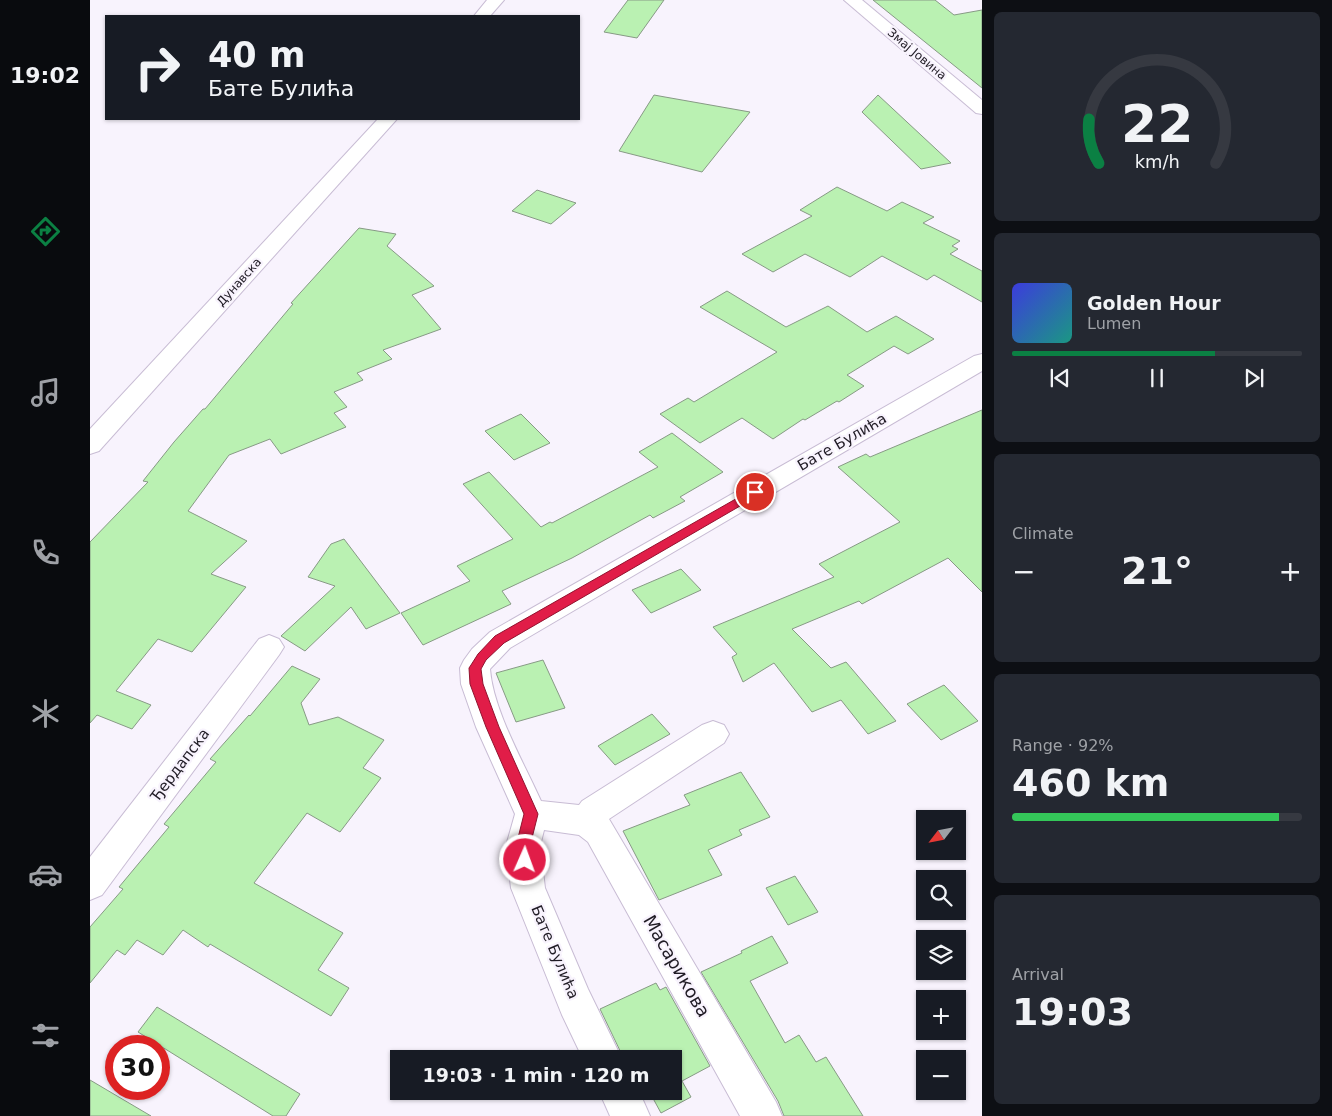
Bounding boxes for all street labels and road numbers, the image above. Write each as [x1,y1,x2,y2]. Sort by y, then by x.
street label: Змај Јовина [885,25,949,83]
street label: Дунавска [214,255,264,309]
street label: Бате Булића [794,409,890,475]
street label: Ђердапска [146,725,213,806]
street label: Бате Булића [527,903,583,1001]
street label: Масарикова [639,911,715,1021]

